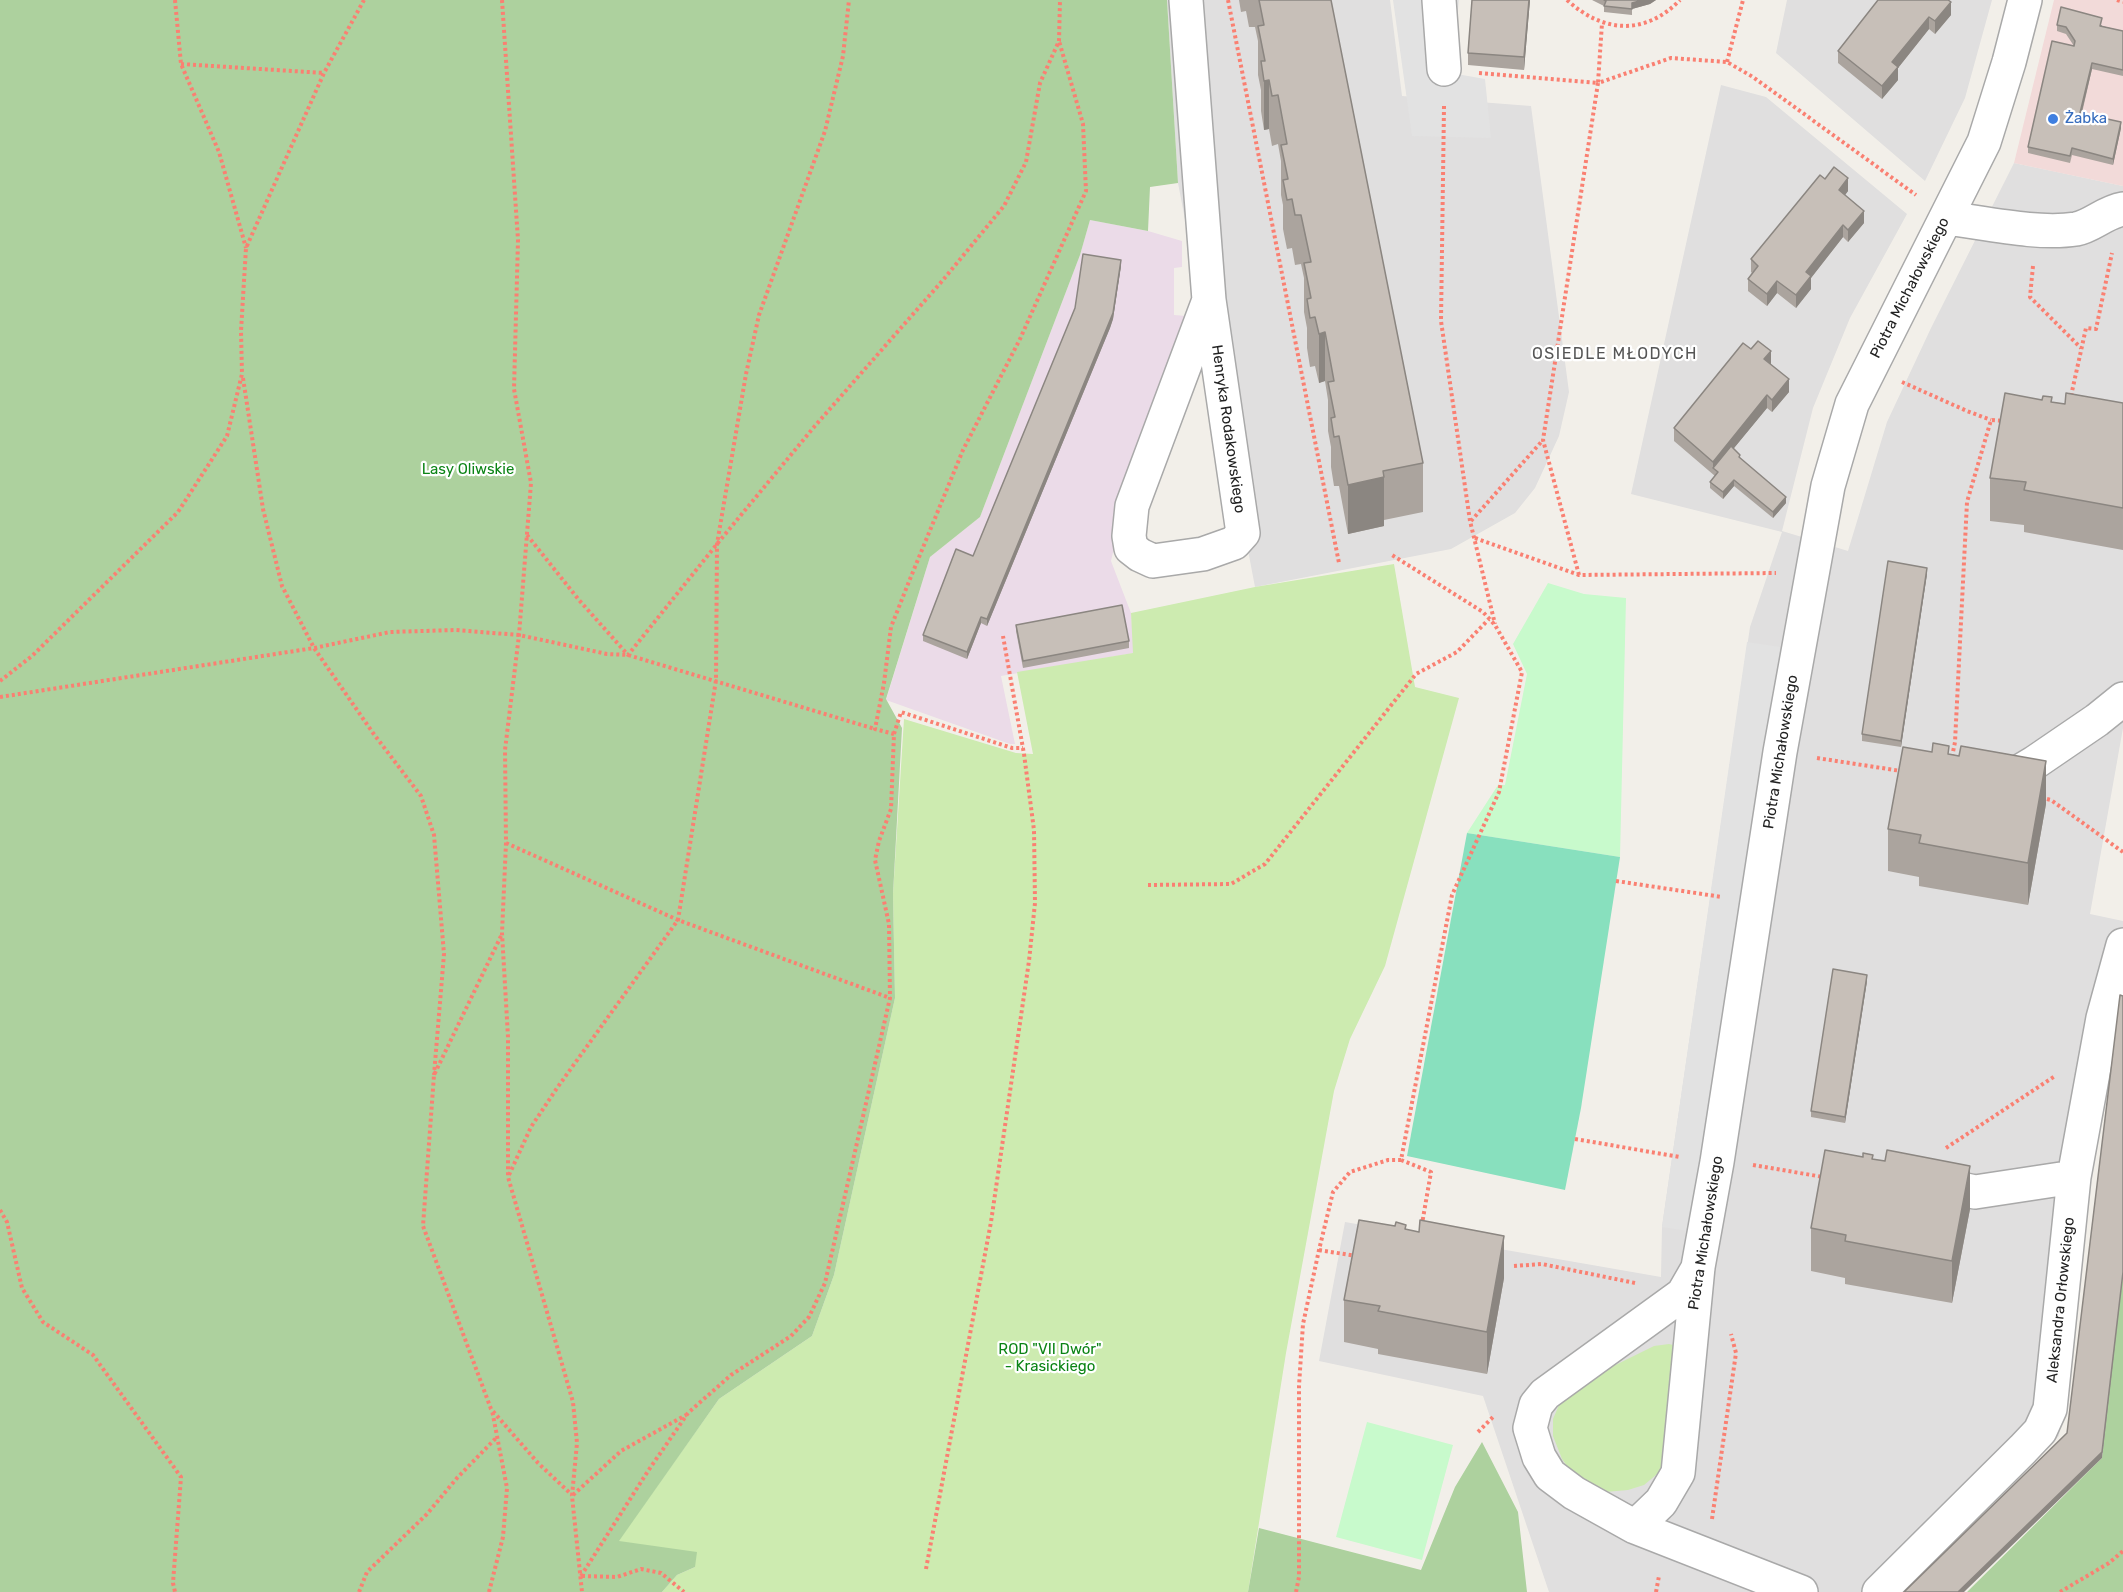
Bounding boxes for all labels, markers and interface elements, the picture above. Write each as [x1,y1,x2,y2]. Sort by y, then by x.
place label: Żabka [2065,110,2107,128]
marker: Żabka [2046,112,2060,126]
street label: Piotra Michałowskiego [1867,215,1953,361]
street label: Henryka Rodakowskiego [1207,344,1249,514]
district label: OSIEDLE MŁODYCH [1532,344,1698,364]
park label: Lasy Oliwskie [422,461,514,479]
street label: Piotra Michałowskiego [1760,674,1802,830]
street label: Piotra Michałowskiego [1685,1155,1727,1311]
street label: Aleksandra Orłowskiego [2043,1216,2079,1384]
park label: ROD "VII Dwór" - Krasickiego [998,1341,1102,1376]

